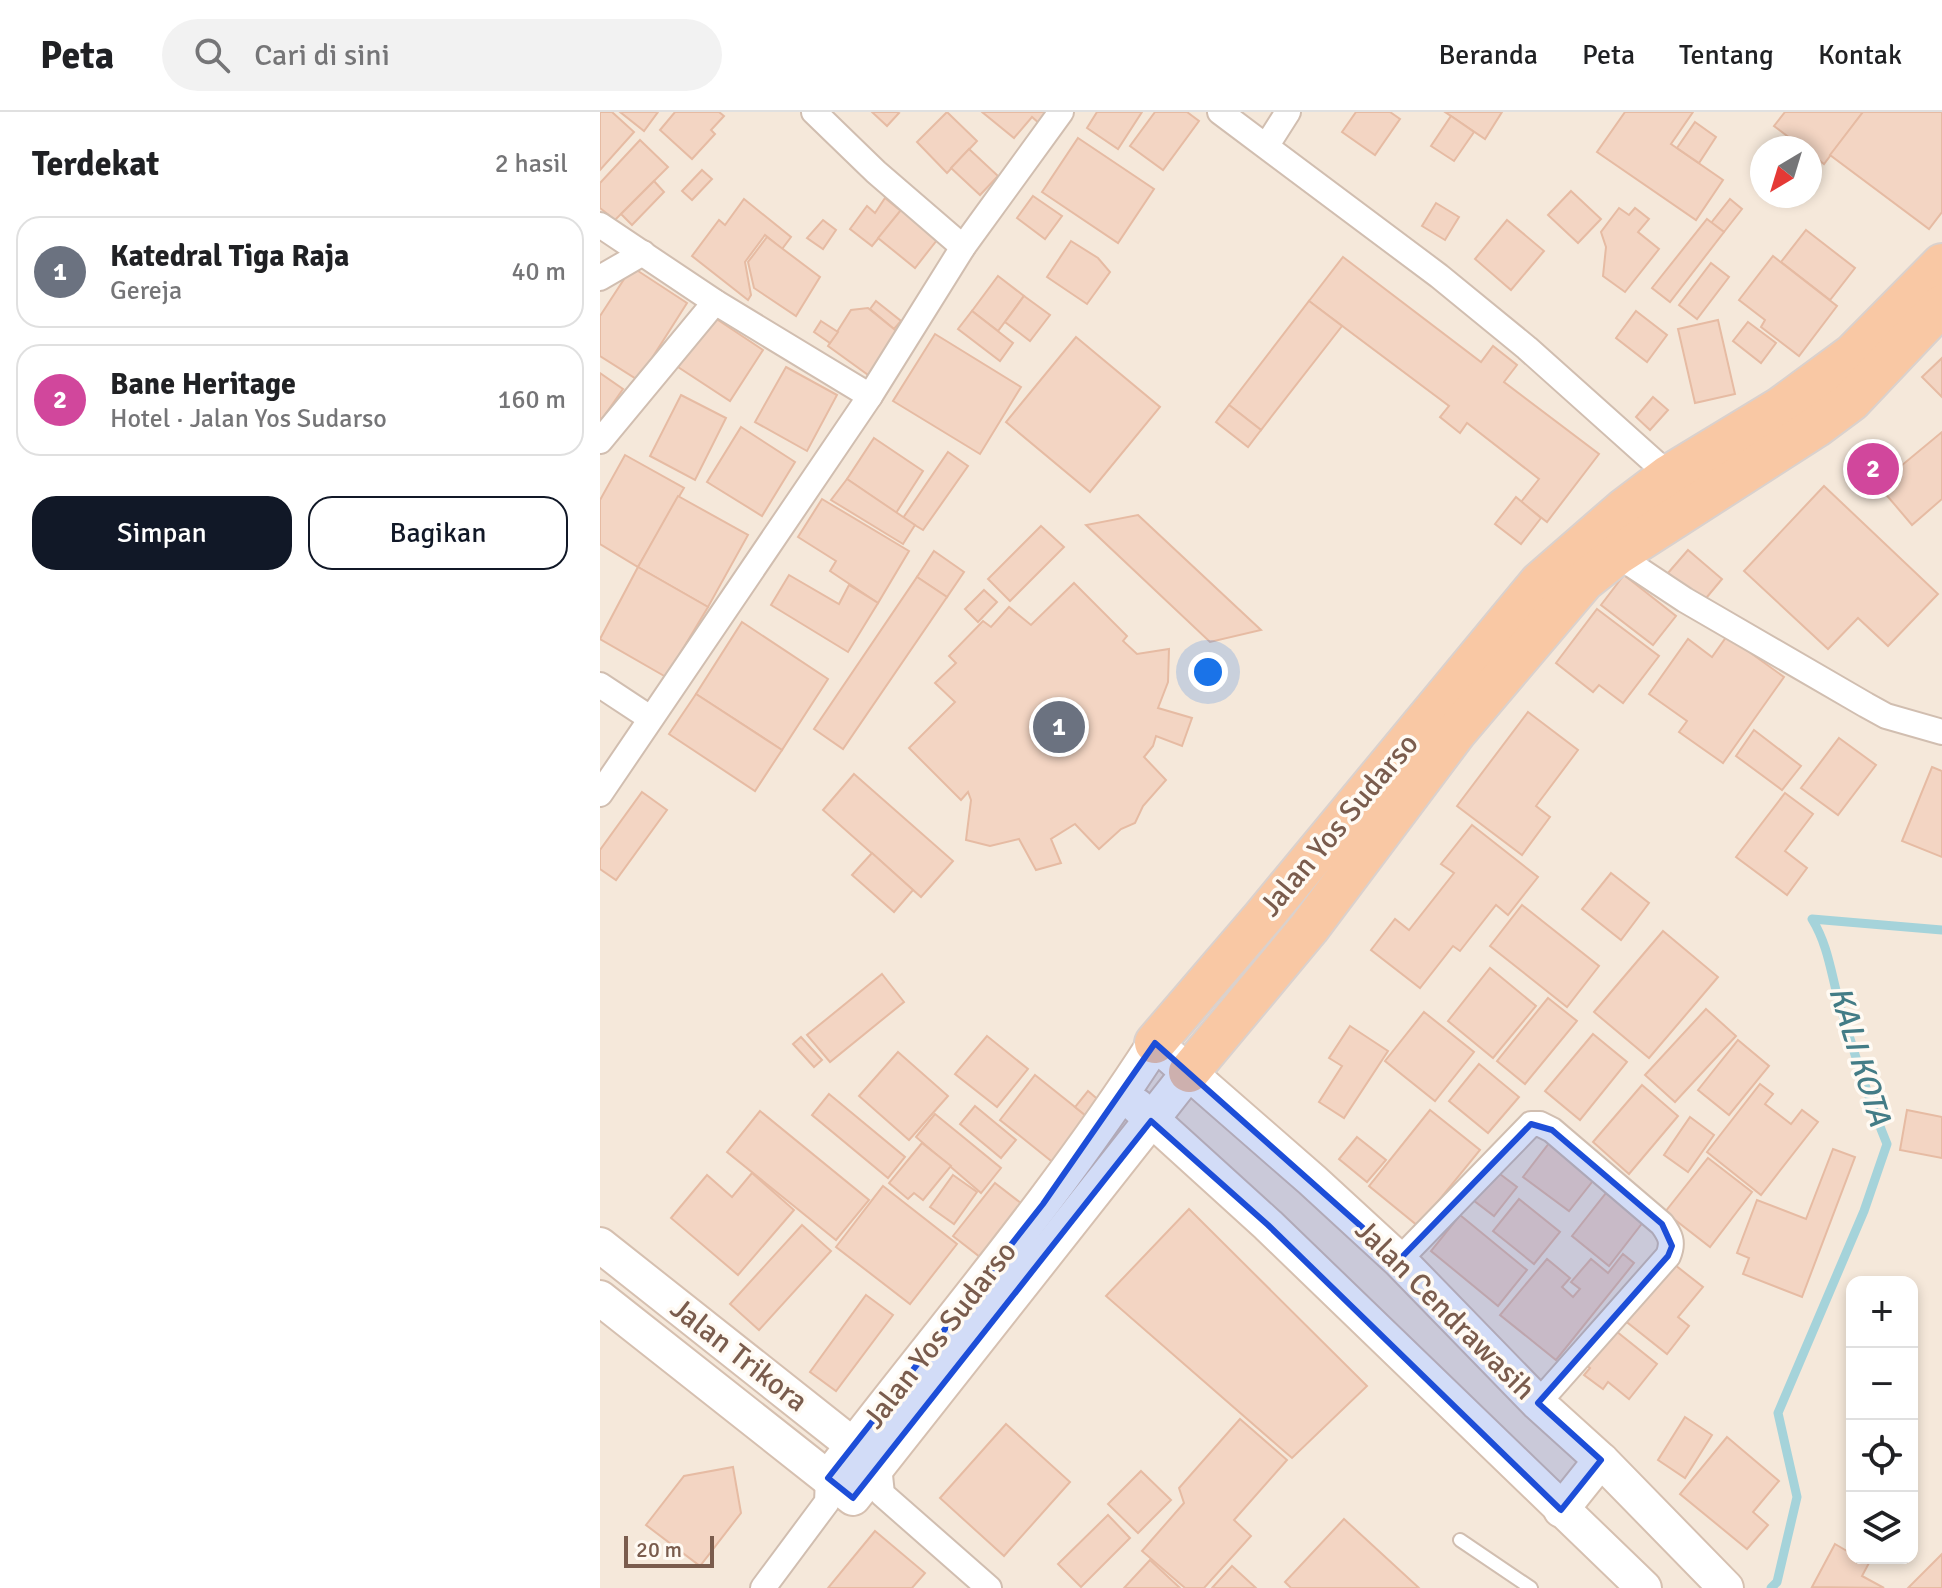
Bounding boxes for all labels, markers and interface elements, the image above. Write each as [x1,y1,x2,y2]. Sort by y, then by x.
search box [162,19,722,91]
text: Peta [40,32,114,79]
icon: search [190,33,234,77]
text: Cari di sini [254,37,390,74]
text: Beranda [1438,38,1538,72]
text: Peta [1582,38,1635,72]
text: Tentang [1679,38,1774,72]
text: Kontak [1818,38,1902,72]
north arrow [1750,136,1822,208]
text: Terdekat [32,143,159,185]
text: 2 hasil [495,148,568,180]
text: Katedral Tiga Raja [110,238,349,275]
text: 1 [53,256,67,288]
text: 40 m [511,256,566,288]
text: Gereja [110,275,182,307]
text: Bane Heritage [110,366,296,403]
text: 2 [53,384,67,416]
text: 160 m [497,384,566,416]
text: Hotel · Jalan Yos Sudarso [110,403,387,435]
pin: 2 [1847,439,1899,499]
button: Simpan [32,496,292,570]
button: Bagikan [308,496,568,570]
your location [1188,652,1228,692]
pin: 1 [1033,697,1085,757]
street label: Jalan Yos Sudarso [1252,726,1426,924]
water label: KALI KOTA [1820,982,1900,1130]
street label: Jalan Cendrawasih [1347,1212,1543,1408]
street label: Jalan Yos Sudarso [855,1234,1025,1436]
map controls [1846,1276,1918,1564]
button: + [1846,1276,1918,1348]
street label: Jalan Trikora [663,1290,815,1420]
button: − [1846,1348,1918,1420]
button: locate [1846,1420,1918,1492]
button: layers [1846,1492,1918,1564]
scale bar [624,1532,714,1568]
text: 20 m [636,1536,682,1563]

